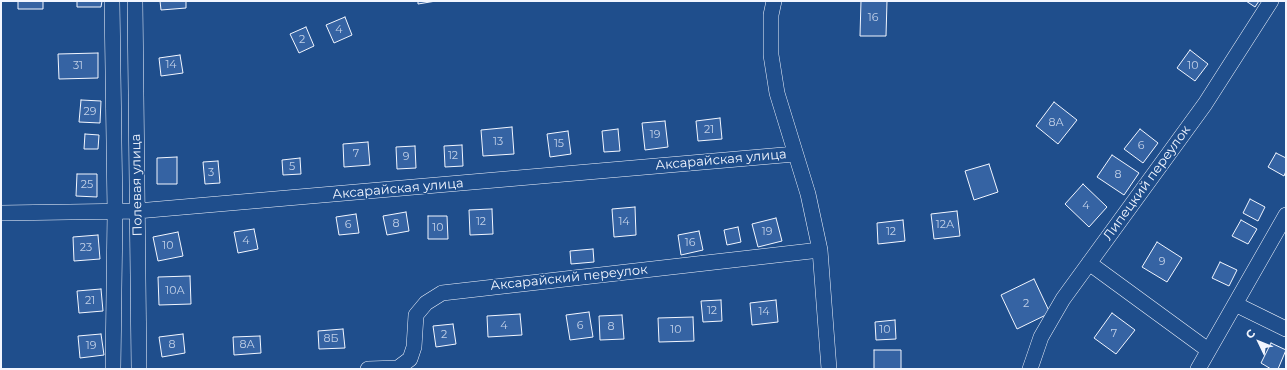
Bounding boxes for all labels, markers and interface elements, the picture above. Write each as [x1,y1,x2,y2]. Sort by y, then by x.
house number: 16 [868,11,878,25]
house number: 4 [335,23,343,37]
house number: 2 [299,33,305,47]
house number: 14 [165,58,177,72]
house number: 31 [73,59,83,73]
house number: 10 [1187,59,1199,73]
house number: 29 [84,105,96,119]
house number: 8А [1048,116,1064,130]
street label: Липецкий переулок [1100,122,1194,244]
house number: 21 [704,123,714,137]
house number: 19 [650,128,660,142]
street label: Полевая улица [128,134,146,236]
house number: 13 [493,135,503,149]
house number: 15 [554,137,564,151]
house number: 6 [1138,139,1144,153]
street label: Аксарайская улица [655,146,787,174]
house number: 7 [353,147,359,161]
house number: 12 [448,149,458,163]
house number: 9 [403,150,409,164]
house number: 5 [289,160,295,174]
house number: 3 [208,166,214,180]
house number: 8 [1114,168,1122,182]
street label: Аксарайская улица [332,175,464,203]
house number: 25 [81,178,93,192]
house number: 4 [1082,199,1090,213]
house number: 12 [476,215,486,229]
house number: 14 [618,215,630,229]
house number: 8 [392,217,400,231]
house number: 6 [345,218,351,232]
house number: 12А [936,218,954,232]
house number: 10 [432,221,444,235]
house number: 19 [762,225,772,239]
house number: 12 [886,225,896,239]
house number: 4 [242,234,250,248]
house number: 16 [685,236,695,250]
house number: 10 [162,239,174,253]
house number: 23 [80,241,92,255]
house number: 9 [1159,255,1165,269]
street label: Аксарайский переулок [490,262,648,294]
house number: 10А [165,284,185,298]
house number: 21 [85,294,95,308]
house number: 2 [1023,297,1029,311]
house number: 12 [707,304,717,318]
house number: 14 [758,305,770,319]
house number: 4 [500,319,508,333]
house number: 6 [577,319,583,333]
house number: 8 [607,320,615,334]
north arrow [1239,322,1279,362]
house number: 10 [670,323,682,337]
house number: 10 [879,323,891,337]
text: С [1242,326,1258,342]
house number: 7 [1111,327,1117,341]
house number: 2 [441,328,447,342]
house number: 8Б [323,332,339,346]
house number: 8 [168,338,176,352]
house number: 8А [239,338,255,352]
house number: 19 [86,339,96,353]

